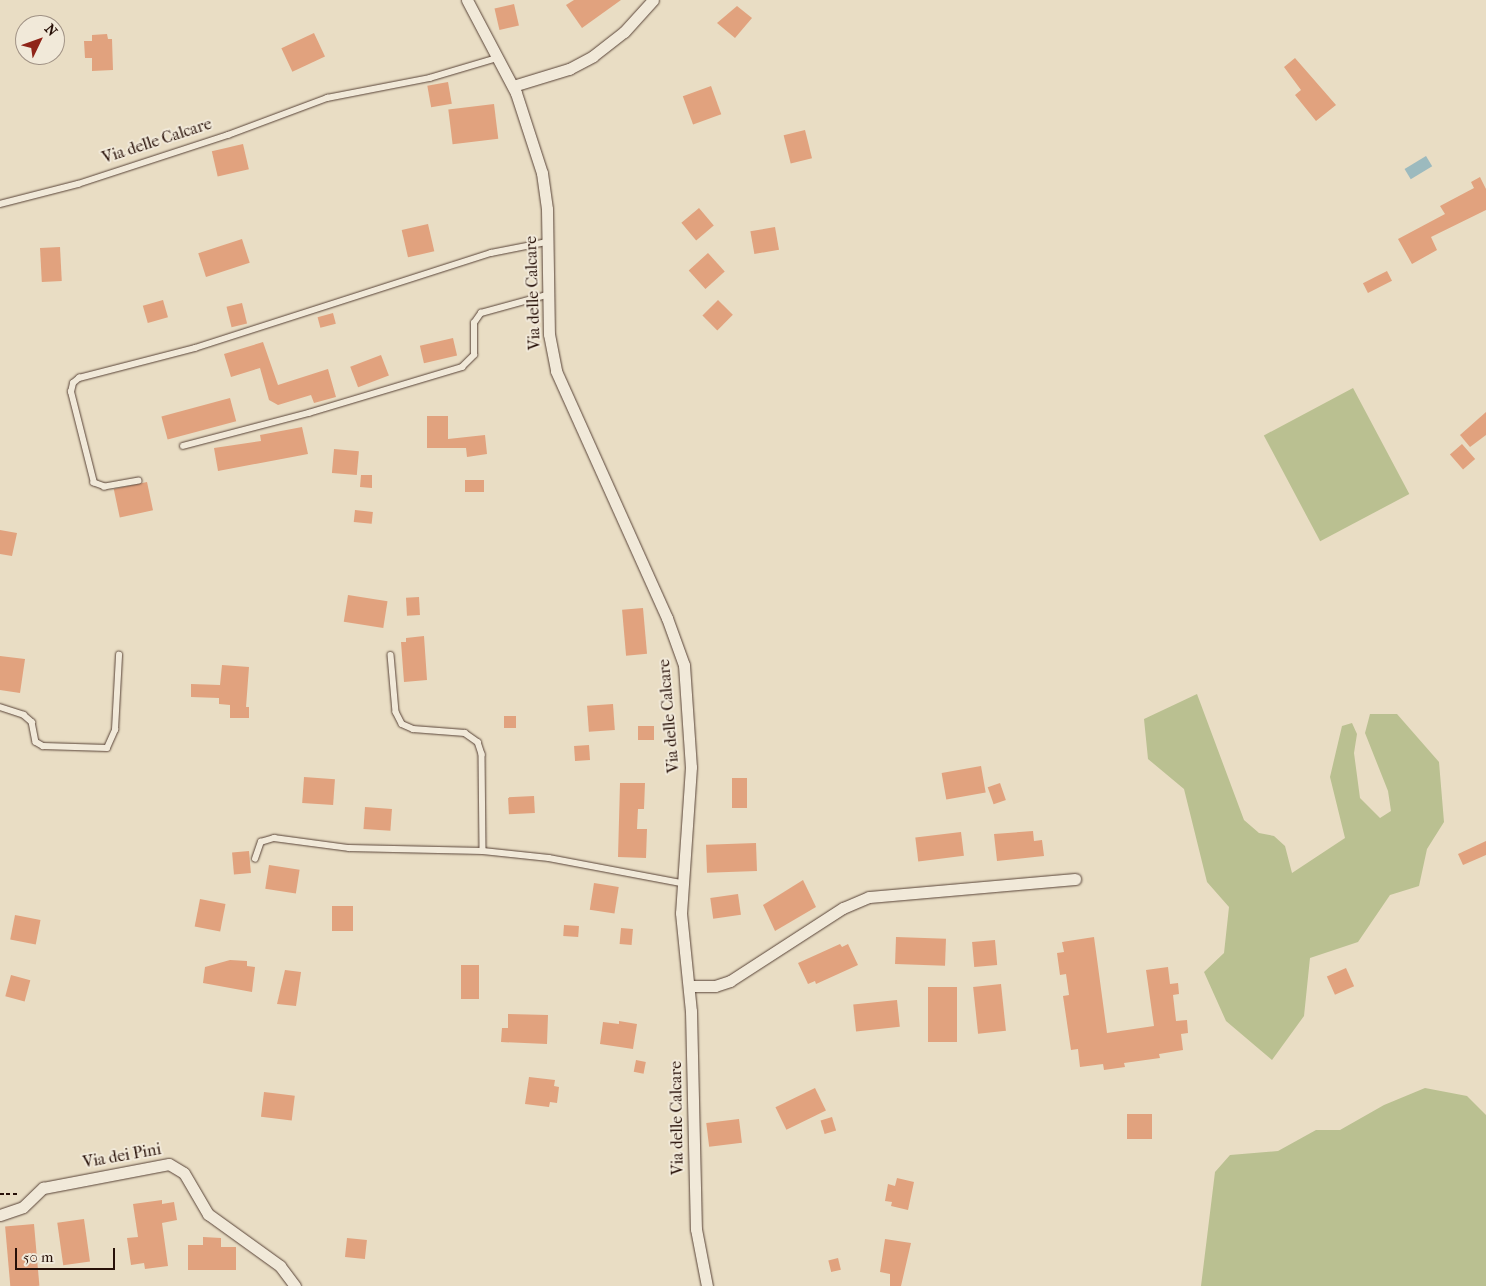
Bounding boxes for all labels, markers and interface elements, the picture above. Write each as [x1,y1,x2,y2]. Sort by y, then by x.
north arrow [15,15,65,65]
text: N [41,21,61,40]
street label: Via delle Calcare [100,114,214,168]
street label: Via delle Calcare [521,236,545,350]
street label: Via delle Calcare [654,658,684,774]
street label: Via delle Calcare [666,1061,688,1175]
street label: Via dei Pini [81,1140,163,1172]
scale bar [18,1238,118,1270]
text: 50 m [23,1248,53,1266]

